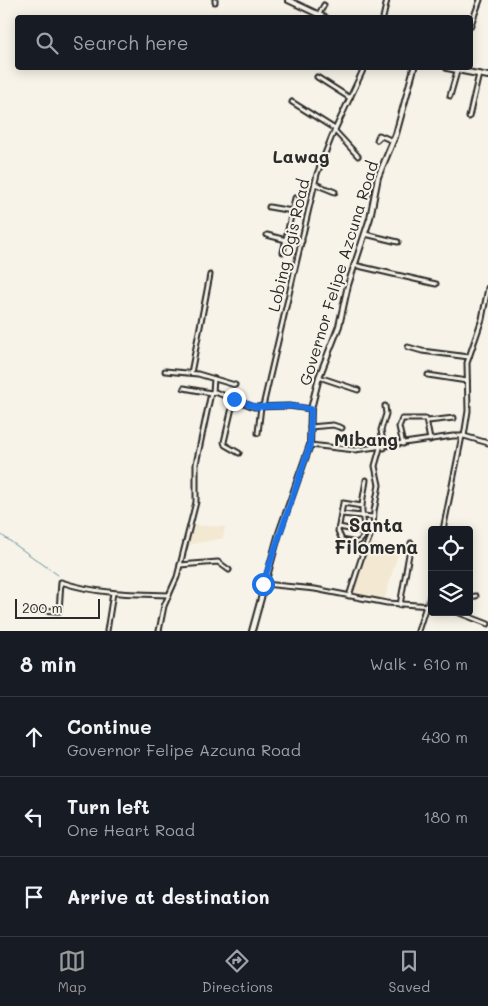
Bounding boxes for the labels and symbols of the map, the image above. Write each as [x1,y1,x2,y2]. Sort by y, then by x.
district label: Lawag [272,144,330,168]
street label: Governor Felipe Azcuna Road [294,158,382,388]
street label: Lobing Ogis Road [262,176,314,314]
route end [223,388,246,411]
district label: Mibang [334,427,398,451]
district label: Santa Filomena [334,512,418,559]
route start [252,573,275,596]
scale bar [15,596,100,619]

